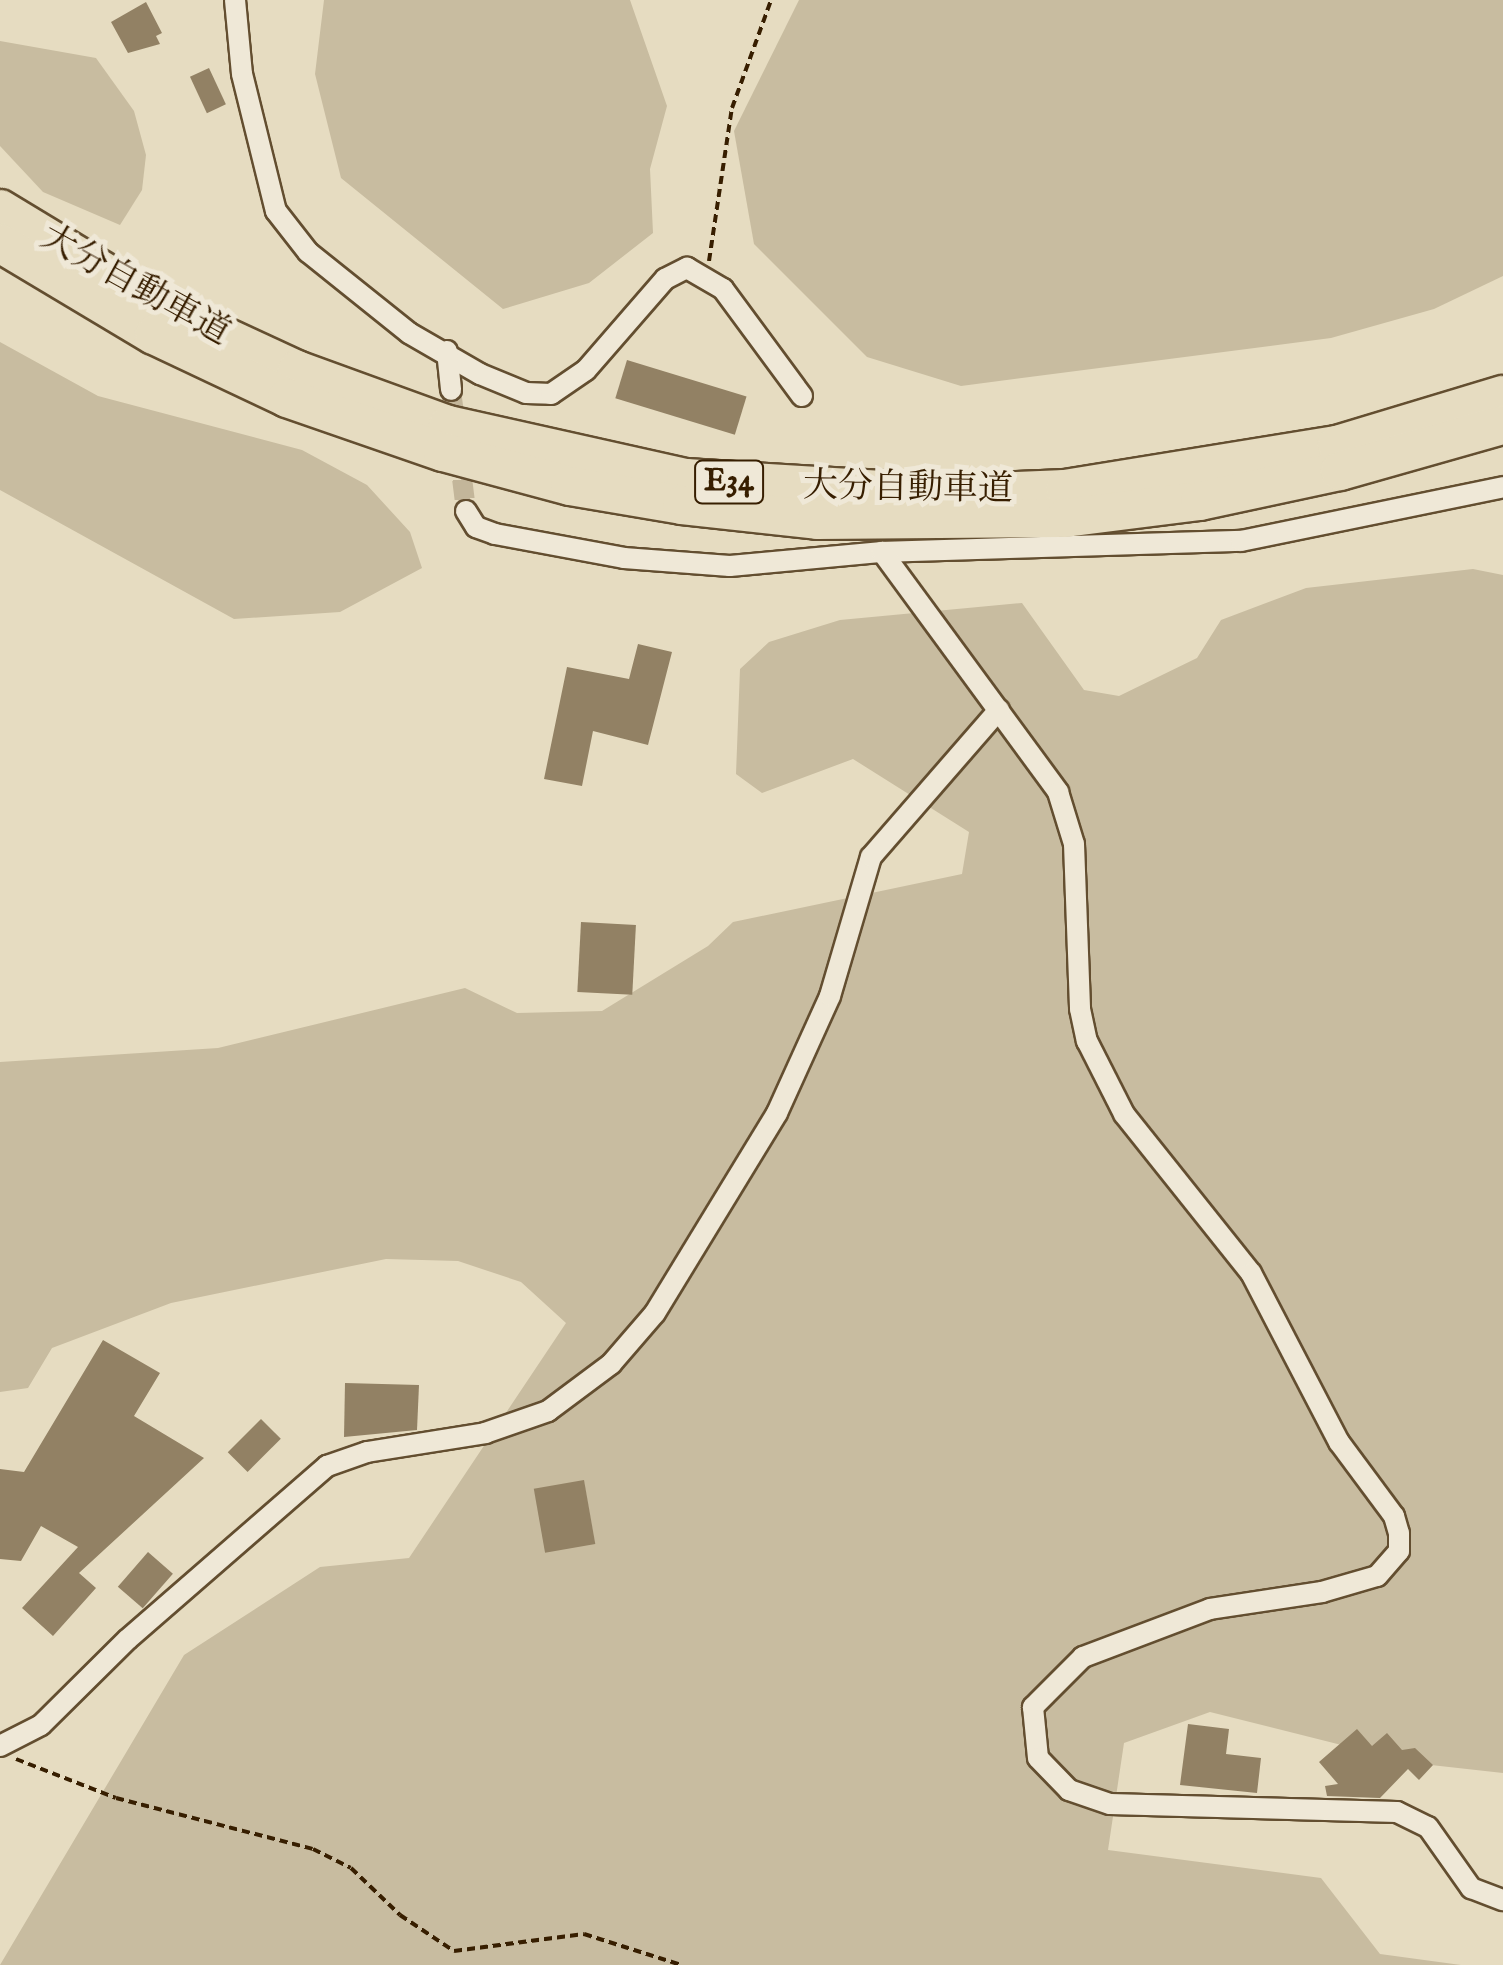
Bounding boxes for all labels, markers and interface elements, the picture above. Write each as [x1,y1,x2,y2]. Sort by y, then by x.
street label: 大分自動車道 [33,217,237,355]
road number: E34 [694,455,764,509]
street label: 大分自動車道 [803,466,1013,512]

